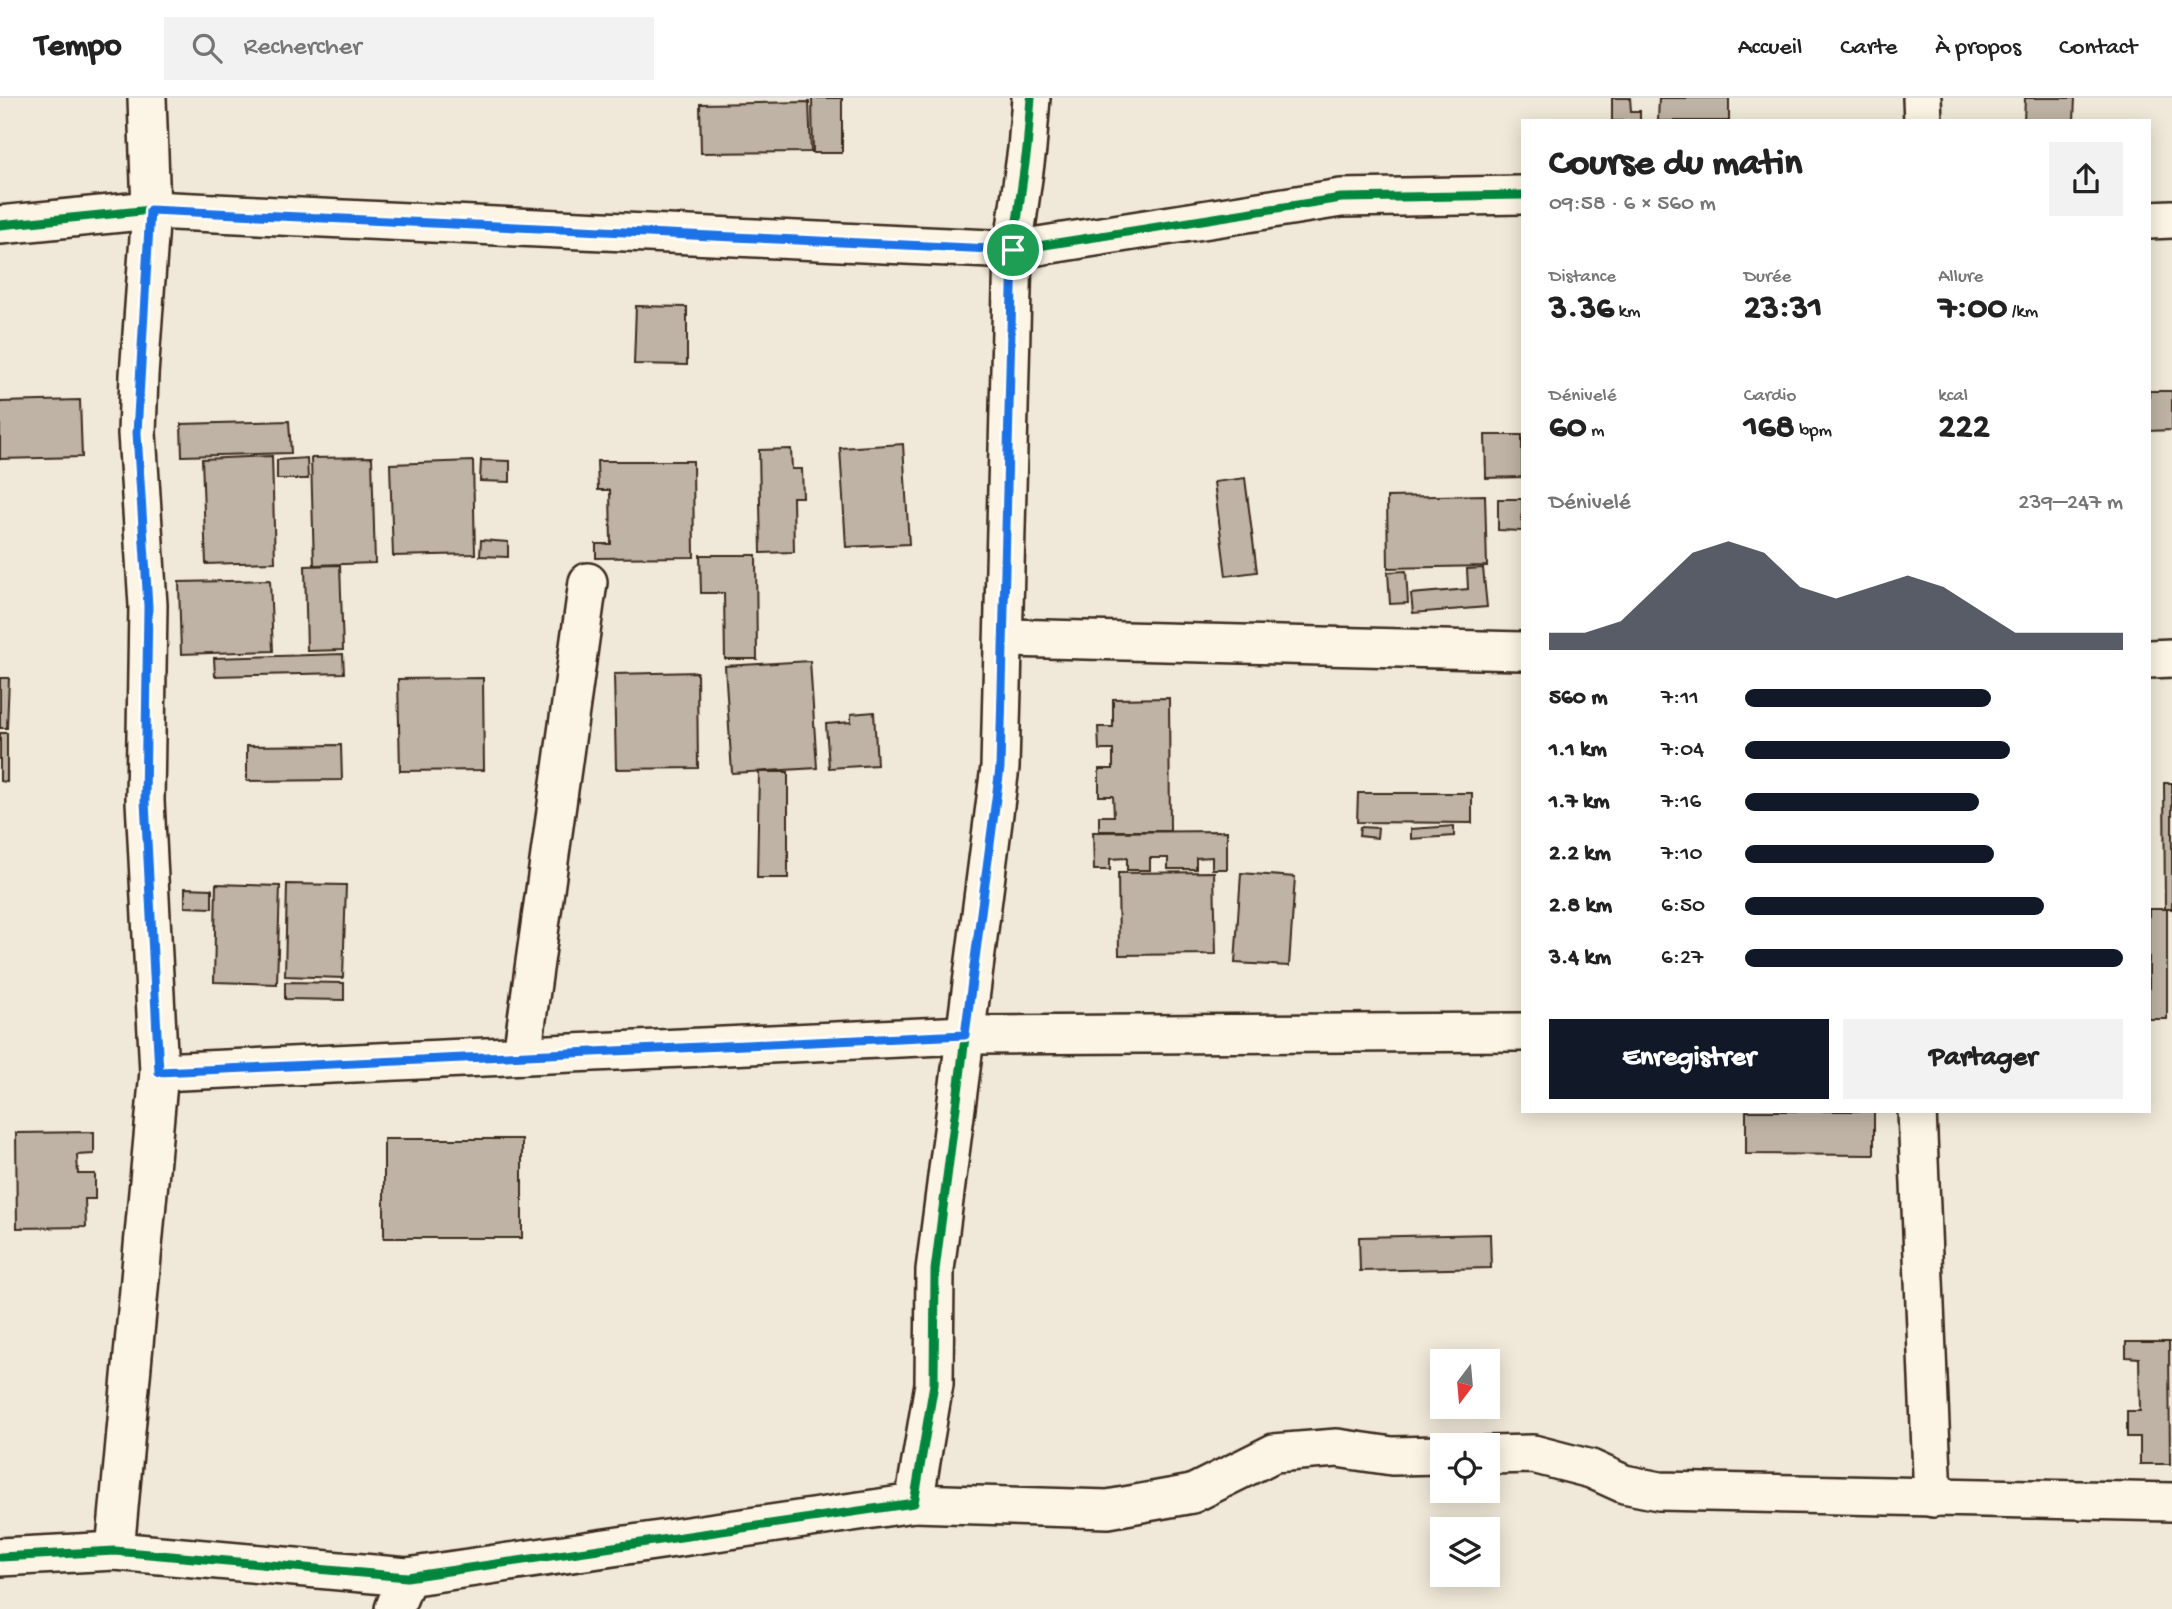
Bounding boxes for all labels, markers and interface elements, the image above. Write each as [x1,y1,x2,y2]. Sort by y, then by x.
search box [164,17,654,80]
text: Tempo [35,29,122,67]
icon: search [188,29,226,67]
text: Rechercher [244,33,361,64]
text: Accueil [1738,34,1802,63]
text: Carte [1840,34,1897,63]
text: À propos [1935,34,2021,63]
text: Contact [2059,34,2137,63]
button: share [2049,142,2123,216]
text: Course du matin [1549,143,1802,187]
text: 09:58 · 6 × 560 m [1549,191,1716,218]
pin [983,220,1043,280]
icon: arrive [994,231,1032,269]
text: Distance [1549,266,1616,289]
text: Durée [1744,266,1791,289]
text: Allure [1938,266,1983,289]
text: 3.36 [1549,289,1614,330]
text: 23:31 [1744,289,1822,330]
text: 7:00 [1938,289,2007,330]
text: km [1614,301,1641,324]
text: /km [2007,301,2038,324]
text: Dénivelé [1549,385,1617,408]
text: Cardio [1744,385,1796,408]
text: kcal [1938,385,1968,408]
text: 60 [1549,408,1587,449]
text: 168 [1744,408,1795,449]
text: 222 [1938,408,1990,449]
text: m [1587,420,1605,443]
text: bpm [1795,420,1832,443]
text: Dénivelé [1549,490,1631,517]
text: 239–247 m [2018,490,2123,517]
text: 560 m [1549,685,1608,712]
text: 7:11 [1661,685,1699,712]
text: 1.1 km [1549,737,1607,764]
text: 7:04 [1661,737,1704,764]
text: 1.7 km [1549,789,1610,816]
text: 7:16 [1661,789,1701,816]
text: 2.2 km [1549,841,1611,868]
text: 7:10 [1661,841,1703,868]
text: 2.8 km [1549,893,1612,920]
text: 6:50 [1661,893,1705,920]
text: 3.4 km [1549,945,1611,972]
text: 6:27 [1661,945,1703,972]
button: Enregistrer [1549,1019,1829,1099]
button: Partager [1843,1019,2123,1099]
north arrow [1430,1349,1500,1419]
map controls [1430,1349,1500,1587]
button: locate [1430,1433,1500,1503]
button: layers [1430,1517,1500,1587]

